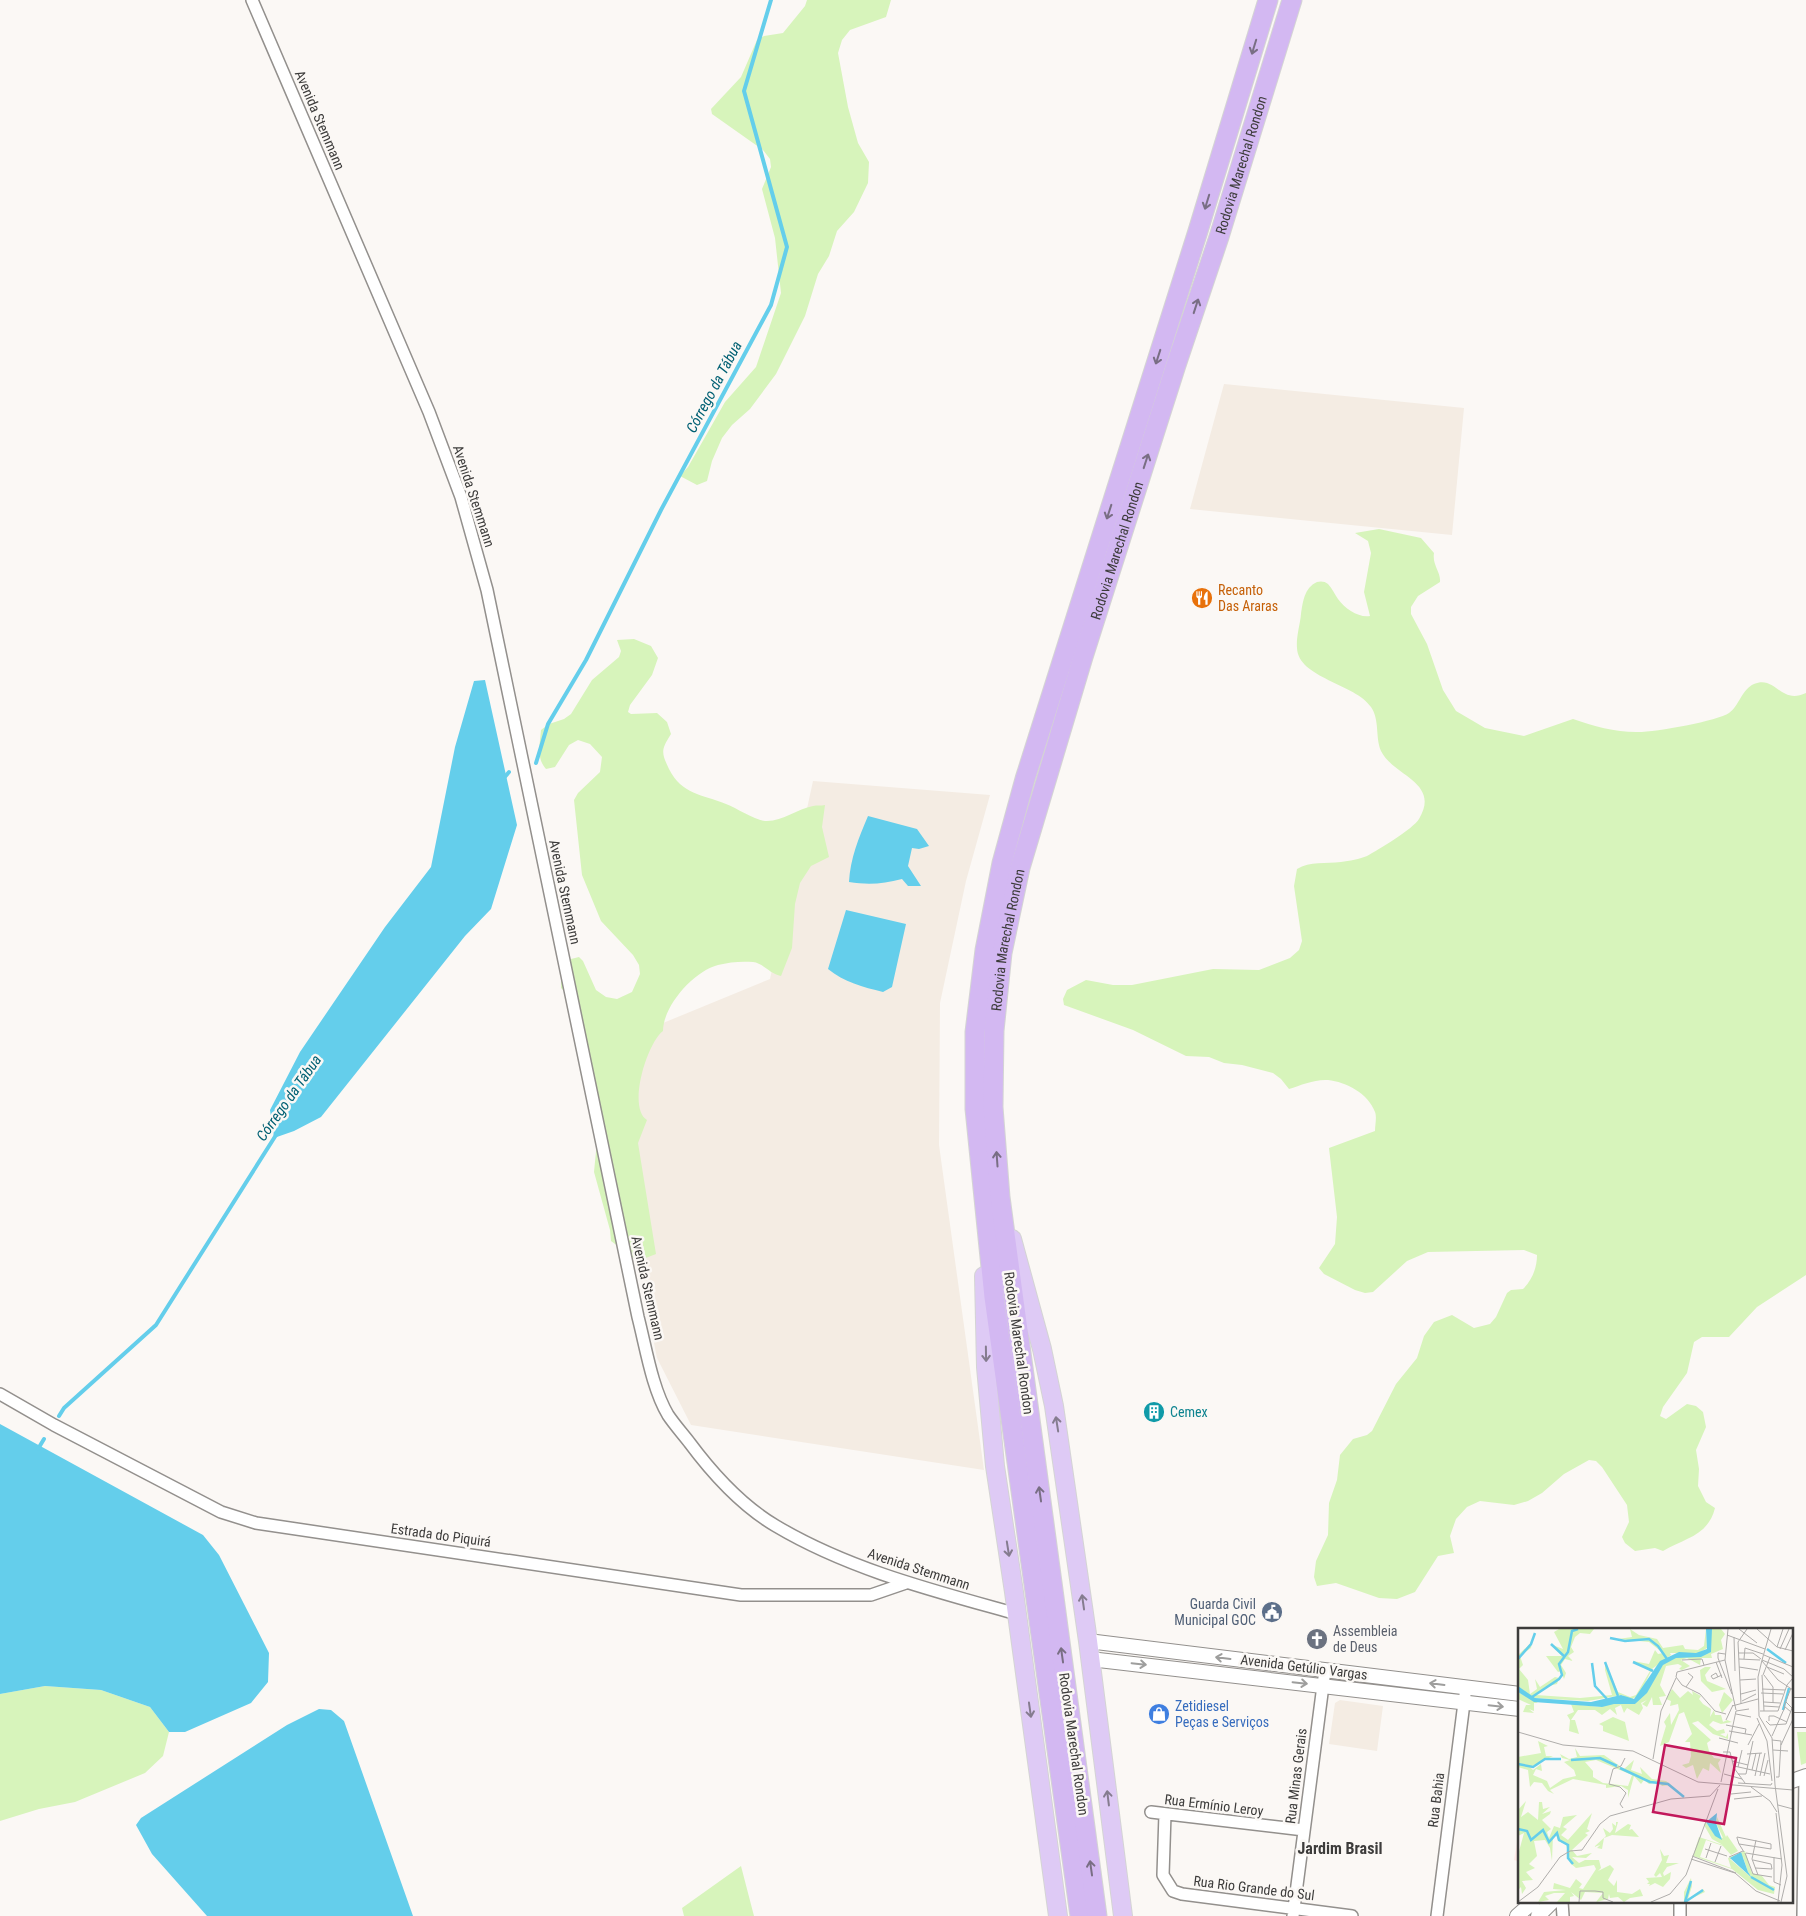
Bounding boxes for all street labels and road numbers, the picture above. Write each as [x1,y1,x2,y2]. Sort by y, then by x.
street label: Avenida Stemmann [292,68,348,172]
street label: Rodovia Marechal Rondon [1212,94,1270,236]
street label: Avenida Stemmann [450,443,498,549]
street label: Rodovia Marechal Rondon [1087,480,1146,622]
street label: Avenida Stemmann [546,838,584,946]
street label: Rodovia Marechal Rondon [988,867,1028,1012]
street label: Avenida Stemmann [628,1234,668,1342]
street label: Rodovia Marechal Rondon [1001,1271,1037,1415]
street label: Estrada do Piquirá [390,1520,492,1550]
street label: Avenida Stemmann [866,1545,972,1593]
street label: Avenida Getúlio Vargas [1240,1651,1368,1683]
street label: Rodovia Marechal Rondon [1056,1672,1092,1816]
street label: Rua Minas Gerais [1282,1727,1310,1825]
street label: Rua Bahia [1425,1772,1447,1828]
street label: Rua Ermínio Leroy [1164,1791,1265,1819]
street label: Rua Rio Grande do Sul [1193,1873,1315,1903]

